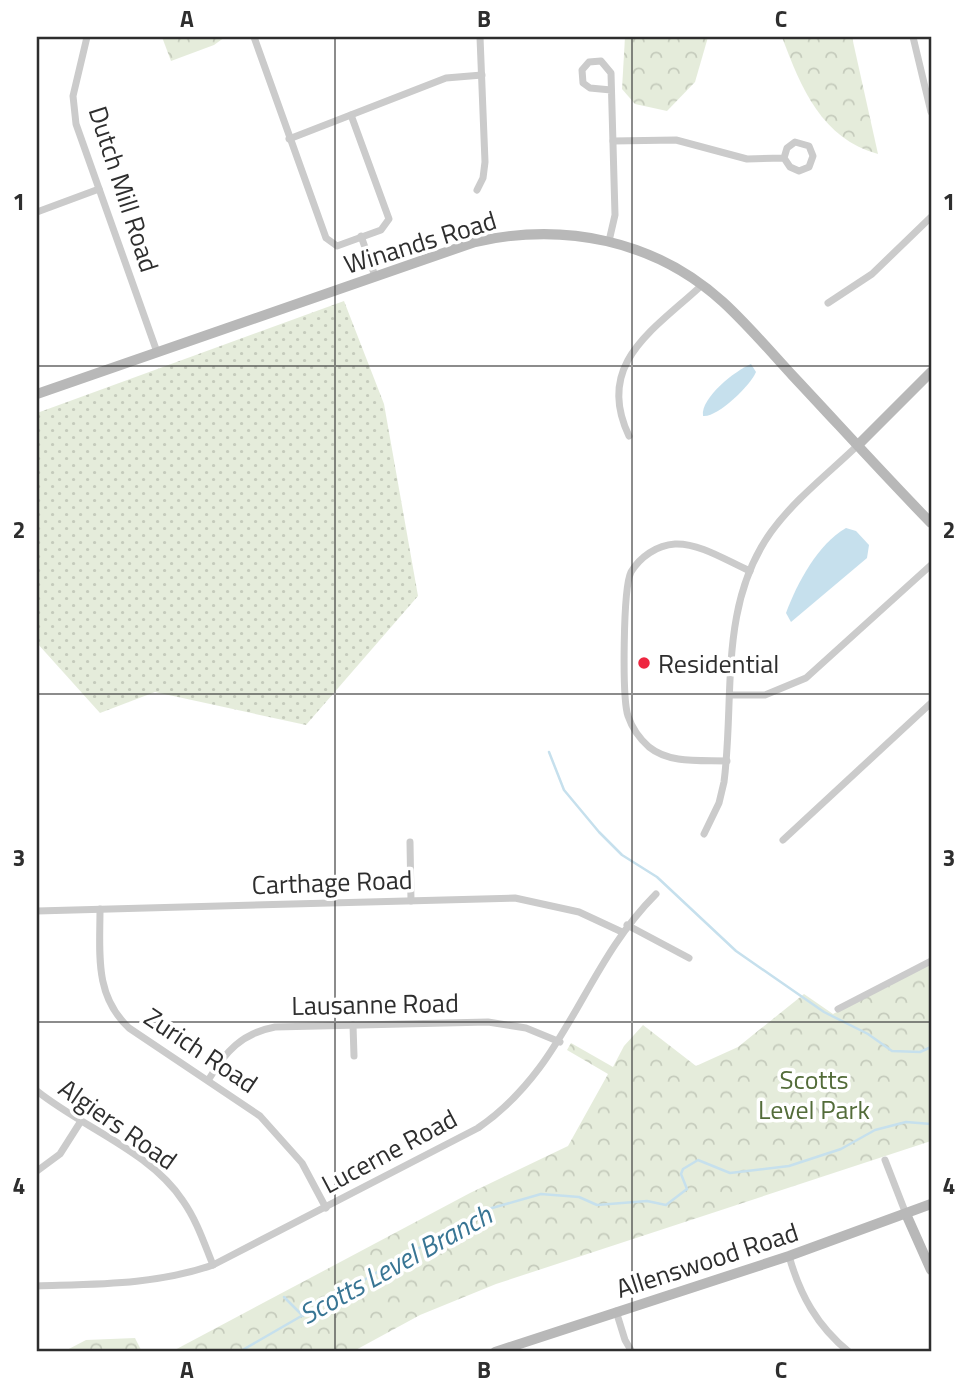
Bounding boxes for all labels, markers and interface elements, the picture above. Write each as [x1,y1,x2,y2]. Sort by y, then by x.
text: A [180,1,194,36]
text: B [477,1,491,36]
text: C [775,1,787,36]
street label: Dutch Mill Road [79,101,169,277]
text: 1 [13,184,25,219]
text: 1 [943,184,955,219]
street label: Winands Road [339,200,501,284]
text: 2 [13,512,25,547]
text: 2 [943,512,955,547]
place label: Residential [658,644,779,683]
marker: Residential [636,655,652,671]
text: 3 [13,840,25,875]
text: 3 [943,840,955,875]
street label: Carthage Road [251,860,413,904]
street label: Lausanne Road [291,983,459,1025]
street label: Zurich Road [136,998,266,1102]
park label: Scotts Level Park [758,1060,870,1129]
street label: Algiers Road [51,1069,185,1179]
street label: Lucerne Road [314,1099,464,1203]
text: 4 [13,1168,25,1203]
text: 4 [943,1168,955,1203]
water label: Scotts Level Branch [291,1193,500,1335]
street label: Allenswood Road [611,1212,803,1308]
text: A [180,1352,194,1387]
text: B [477,1352,491,1387]
text: C [775,1352,787,1387]

